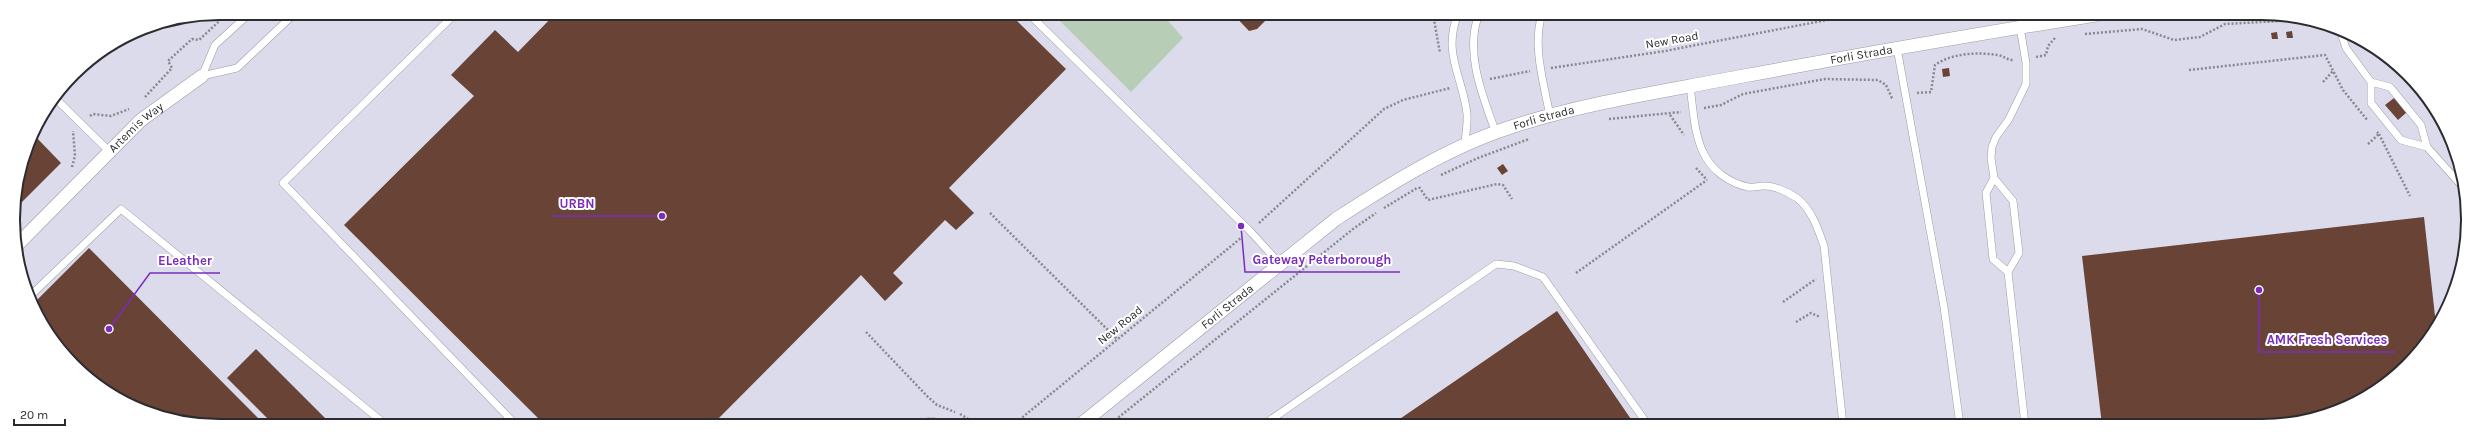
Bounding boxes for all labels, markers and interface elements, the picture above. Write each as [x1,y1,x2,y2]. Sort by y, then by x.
street label: New Road [1644,28,1700,52]
street label: Forli Strada [1829,42,1894,67]
street label: Artemis Way [106,99,166,155]
street label: Forli Strada [1511,102,1576,133]
callout: URBN [552,191,603,216]
text: URBN [559,196,595,211]
callout: Gateway Peterborough [1245,247,1400,272]
callout: ELeather [150,248,220,273]
text: Gateway Peterborough [1253,252,1391,267]
text: ELeather [158,253,213,268]
street label: Forli Strada [1198,281,1256,332]
street label: New Road [1095,303,1145,347]
callout: AMK Fresh Services [2259,327,2396,352]
text: AMK Fresh Services [2267,332,2387,347]
scale bar [14,401,65,427]
text: 20 m [20,408,48,422]

